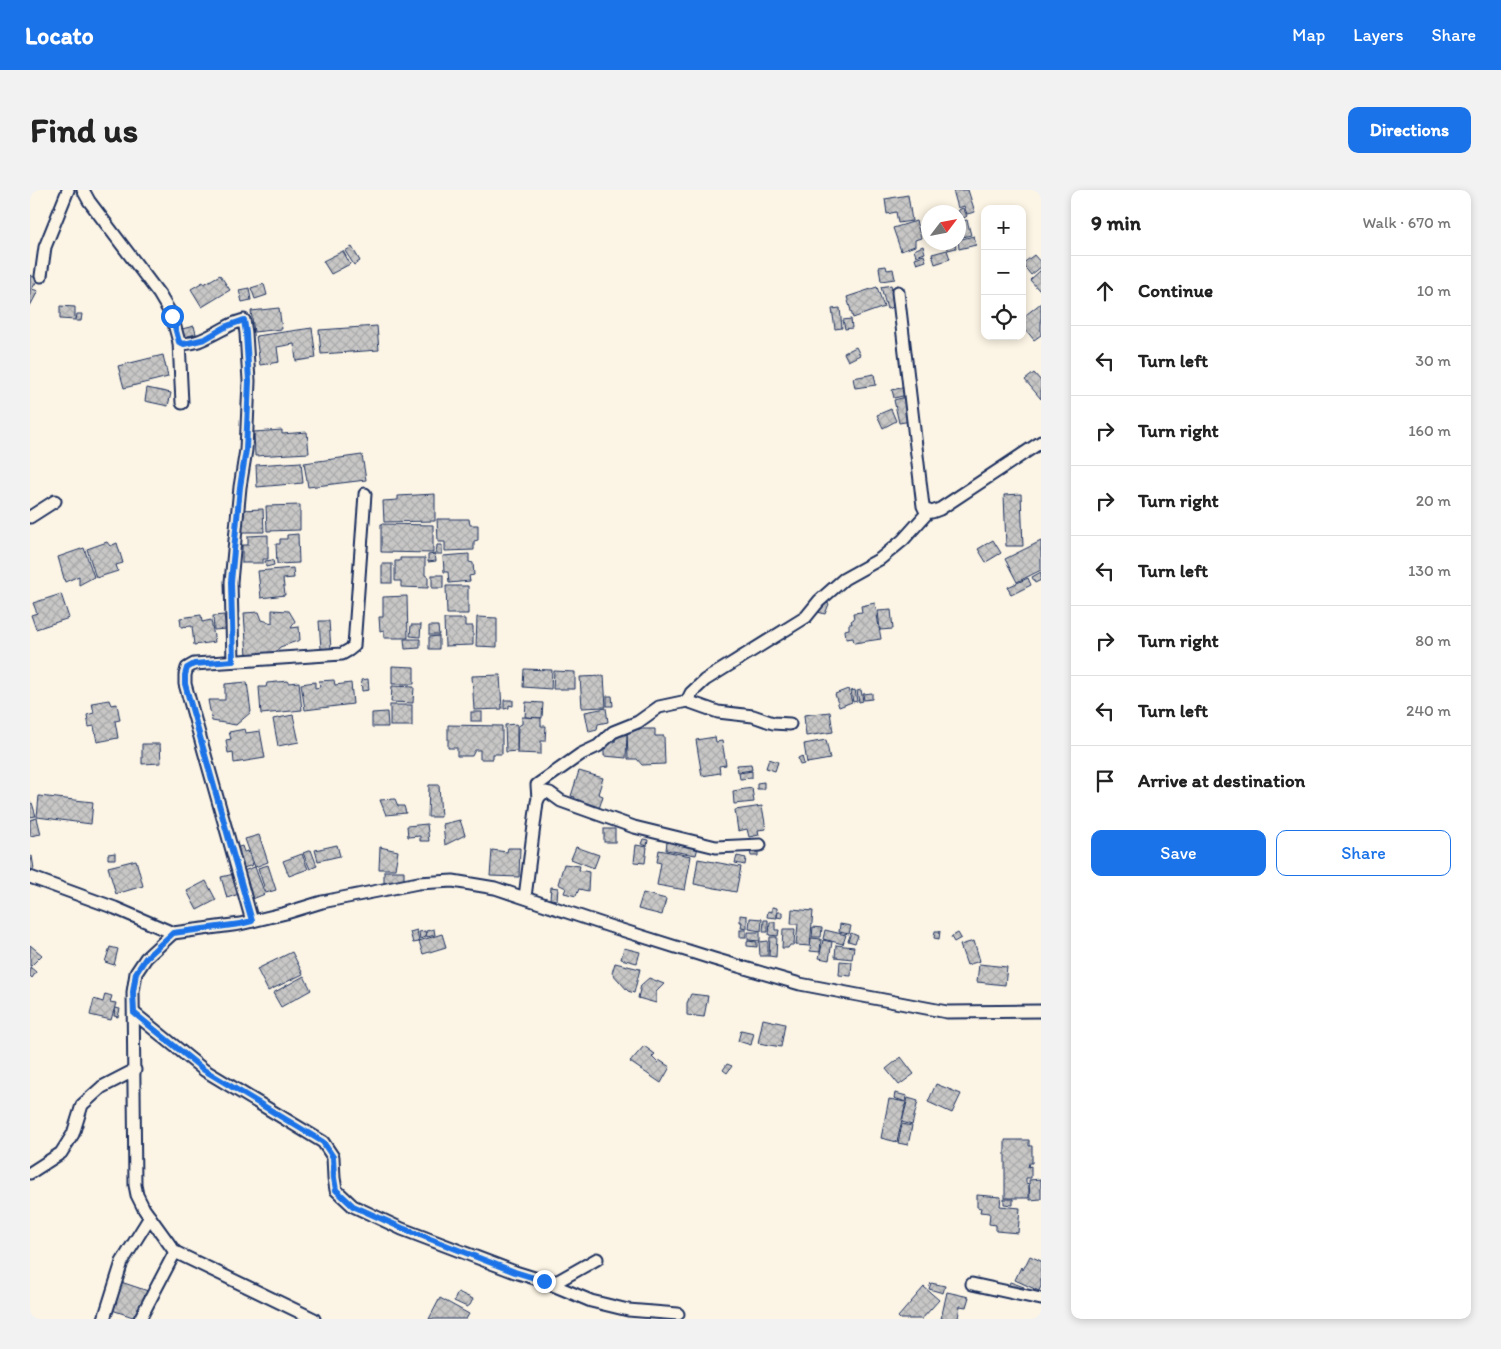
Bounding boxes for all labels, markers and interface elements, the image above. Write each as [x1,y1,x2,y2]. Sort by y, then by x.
text: Locato [25,21,94,50]
text: Map [1292,24,1325,46]
text: Layers [1353,24,1403,46]
text: Share [1431,24,1476,46]
button: Directions [1348,107,1471,153]
text: Find us [30,109,138,151]
north arrow [921,205,966,250]
map controls [981,205,1026,340]
button: + [981,205,1026,250]
text: 9 min [1091,210,1141,235]
text: Walk · 670 m [1363,213,1451,232]
button: − [981,250,1026,295]
icon: ahead [1091,277,1119,305]
text: Continue [1138,279,1213,302]
text: 10 m [1417,281,1451,300]
button: locate [981,295,1026,340]
route start [161,305,184,328]
icon: left [1091,347,1119,375]
text: Turn left [1138,349,1208,372]
text: 30 m [1415,351,1451,370]
icon: right [1091,417,1119,445]
text: Turn right [1138,419,1219,442]
text: 160 m [1408,421,1451,440]
icon: right [1091,487,1119,515]
text: Turn right [1138,489,1219,512]
text: 20 m [1416,491,1451,510]
icon: left [1091,557,1119,585]
text: Turn left [1138,559,1208,582]
text: 130 m [1408,561,1451,580]
icon: right [1091,627,1119,655]
text: Turn right [1138,629,1219,652]
text: 80 m [1415,631,1451,650]
icon: left [1091,697,1119,725]
text: Turn left [1138,699,1208,722]
text: 240 m [1406,701,1451,720]
icon: arrive [1091,767,1119,795]
text: Arrive at destination [1138,769,1305,792]
button: Save [1091,830,1266,876]
button: Share [1276,830,1451,876]
route end [533,1270,556,1293]

